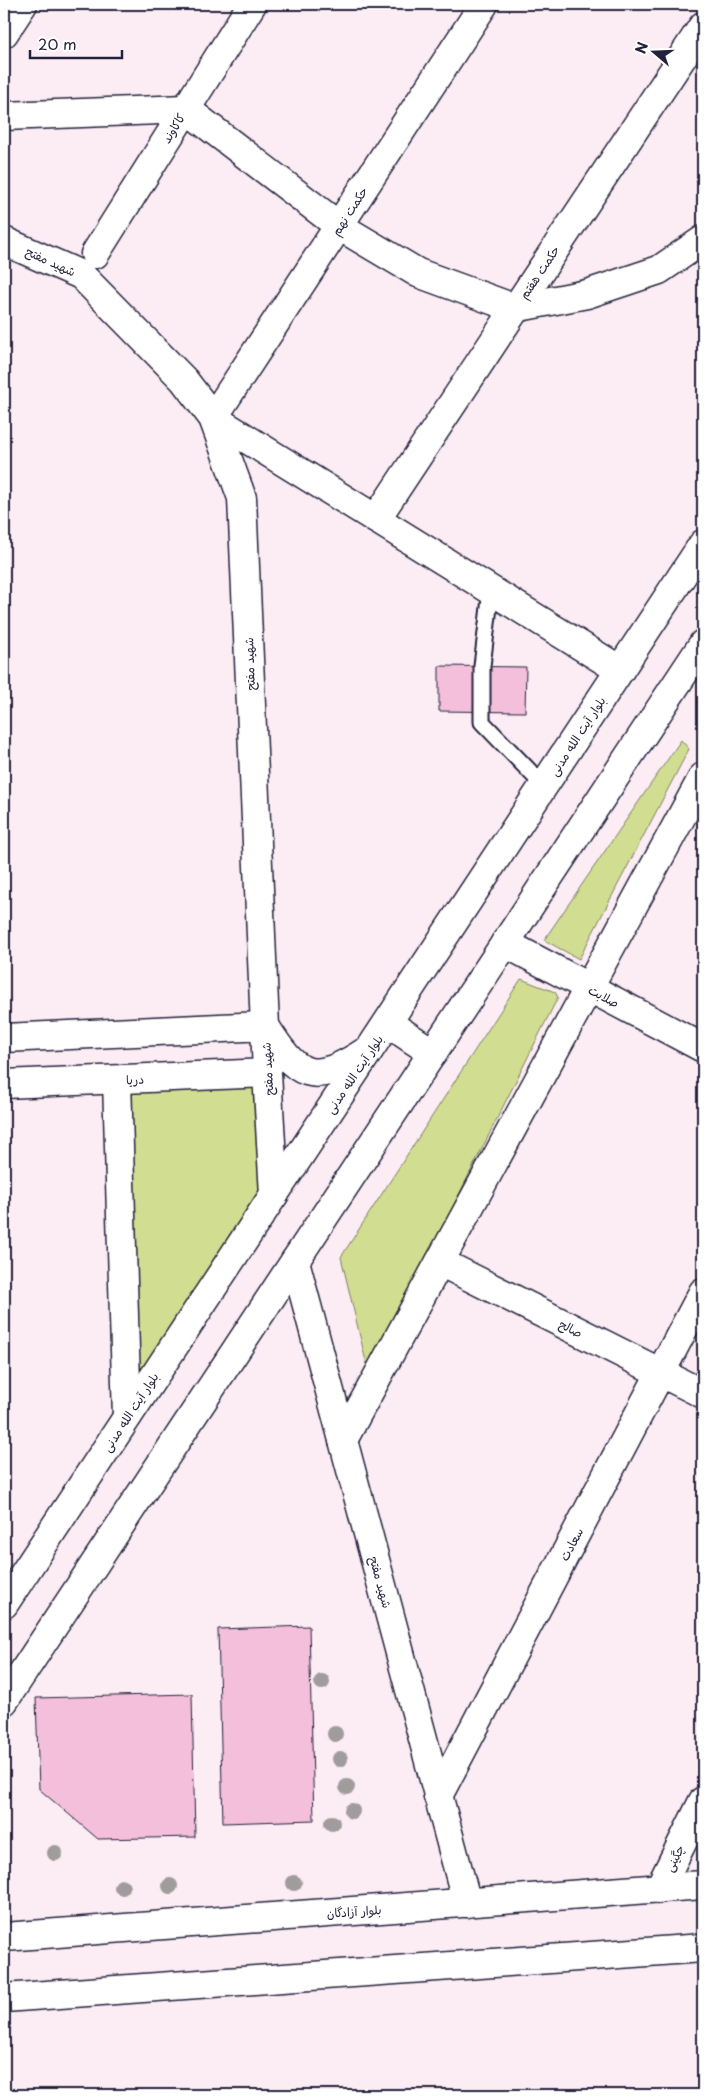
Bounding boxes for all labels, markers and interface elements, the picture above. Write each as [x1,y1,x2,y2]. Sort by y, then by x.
scale bar [30,28,122,60]
north arrow [630,28,680,78]
text: 20 m [38,32,77,55]
text: N [630,39,653,56]
street label: کاکاوند [157,109,189,147]
street label: حکمت نهم [327,183,372,239]
street label: شهید مفتح [23,242,79,281]
street label: حکمت هفتم [514,242,564,303]
street label: شهید مفتح [239,637,260,691]
street label: بلوار آیت الله مدنی [545,693,609,779]
street label: صلابت [585,980,623,1012]
street label: بلوار آیت الله مدنی [321,1031,387,1117]
street label: شهید مفتح [257,1042,278,1096]
street label: دریا [126,1070,144,1088]
street label: صالح [556,1314,586,1342]
street label: بلوار آیت الله مدنی [98,1369,162,1455]
street label: سعادت [555,1524,587,1564]
street label: شهید مفتح [364,1554,397,1610]
street label: چگینی [660,1841,688,1875]
street label: بلوار آزادگان [326,1900,382,1922]

